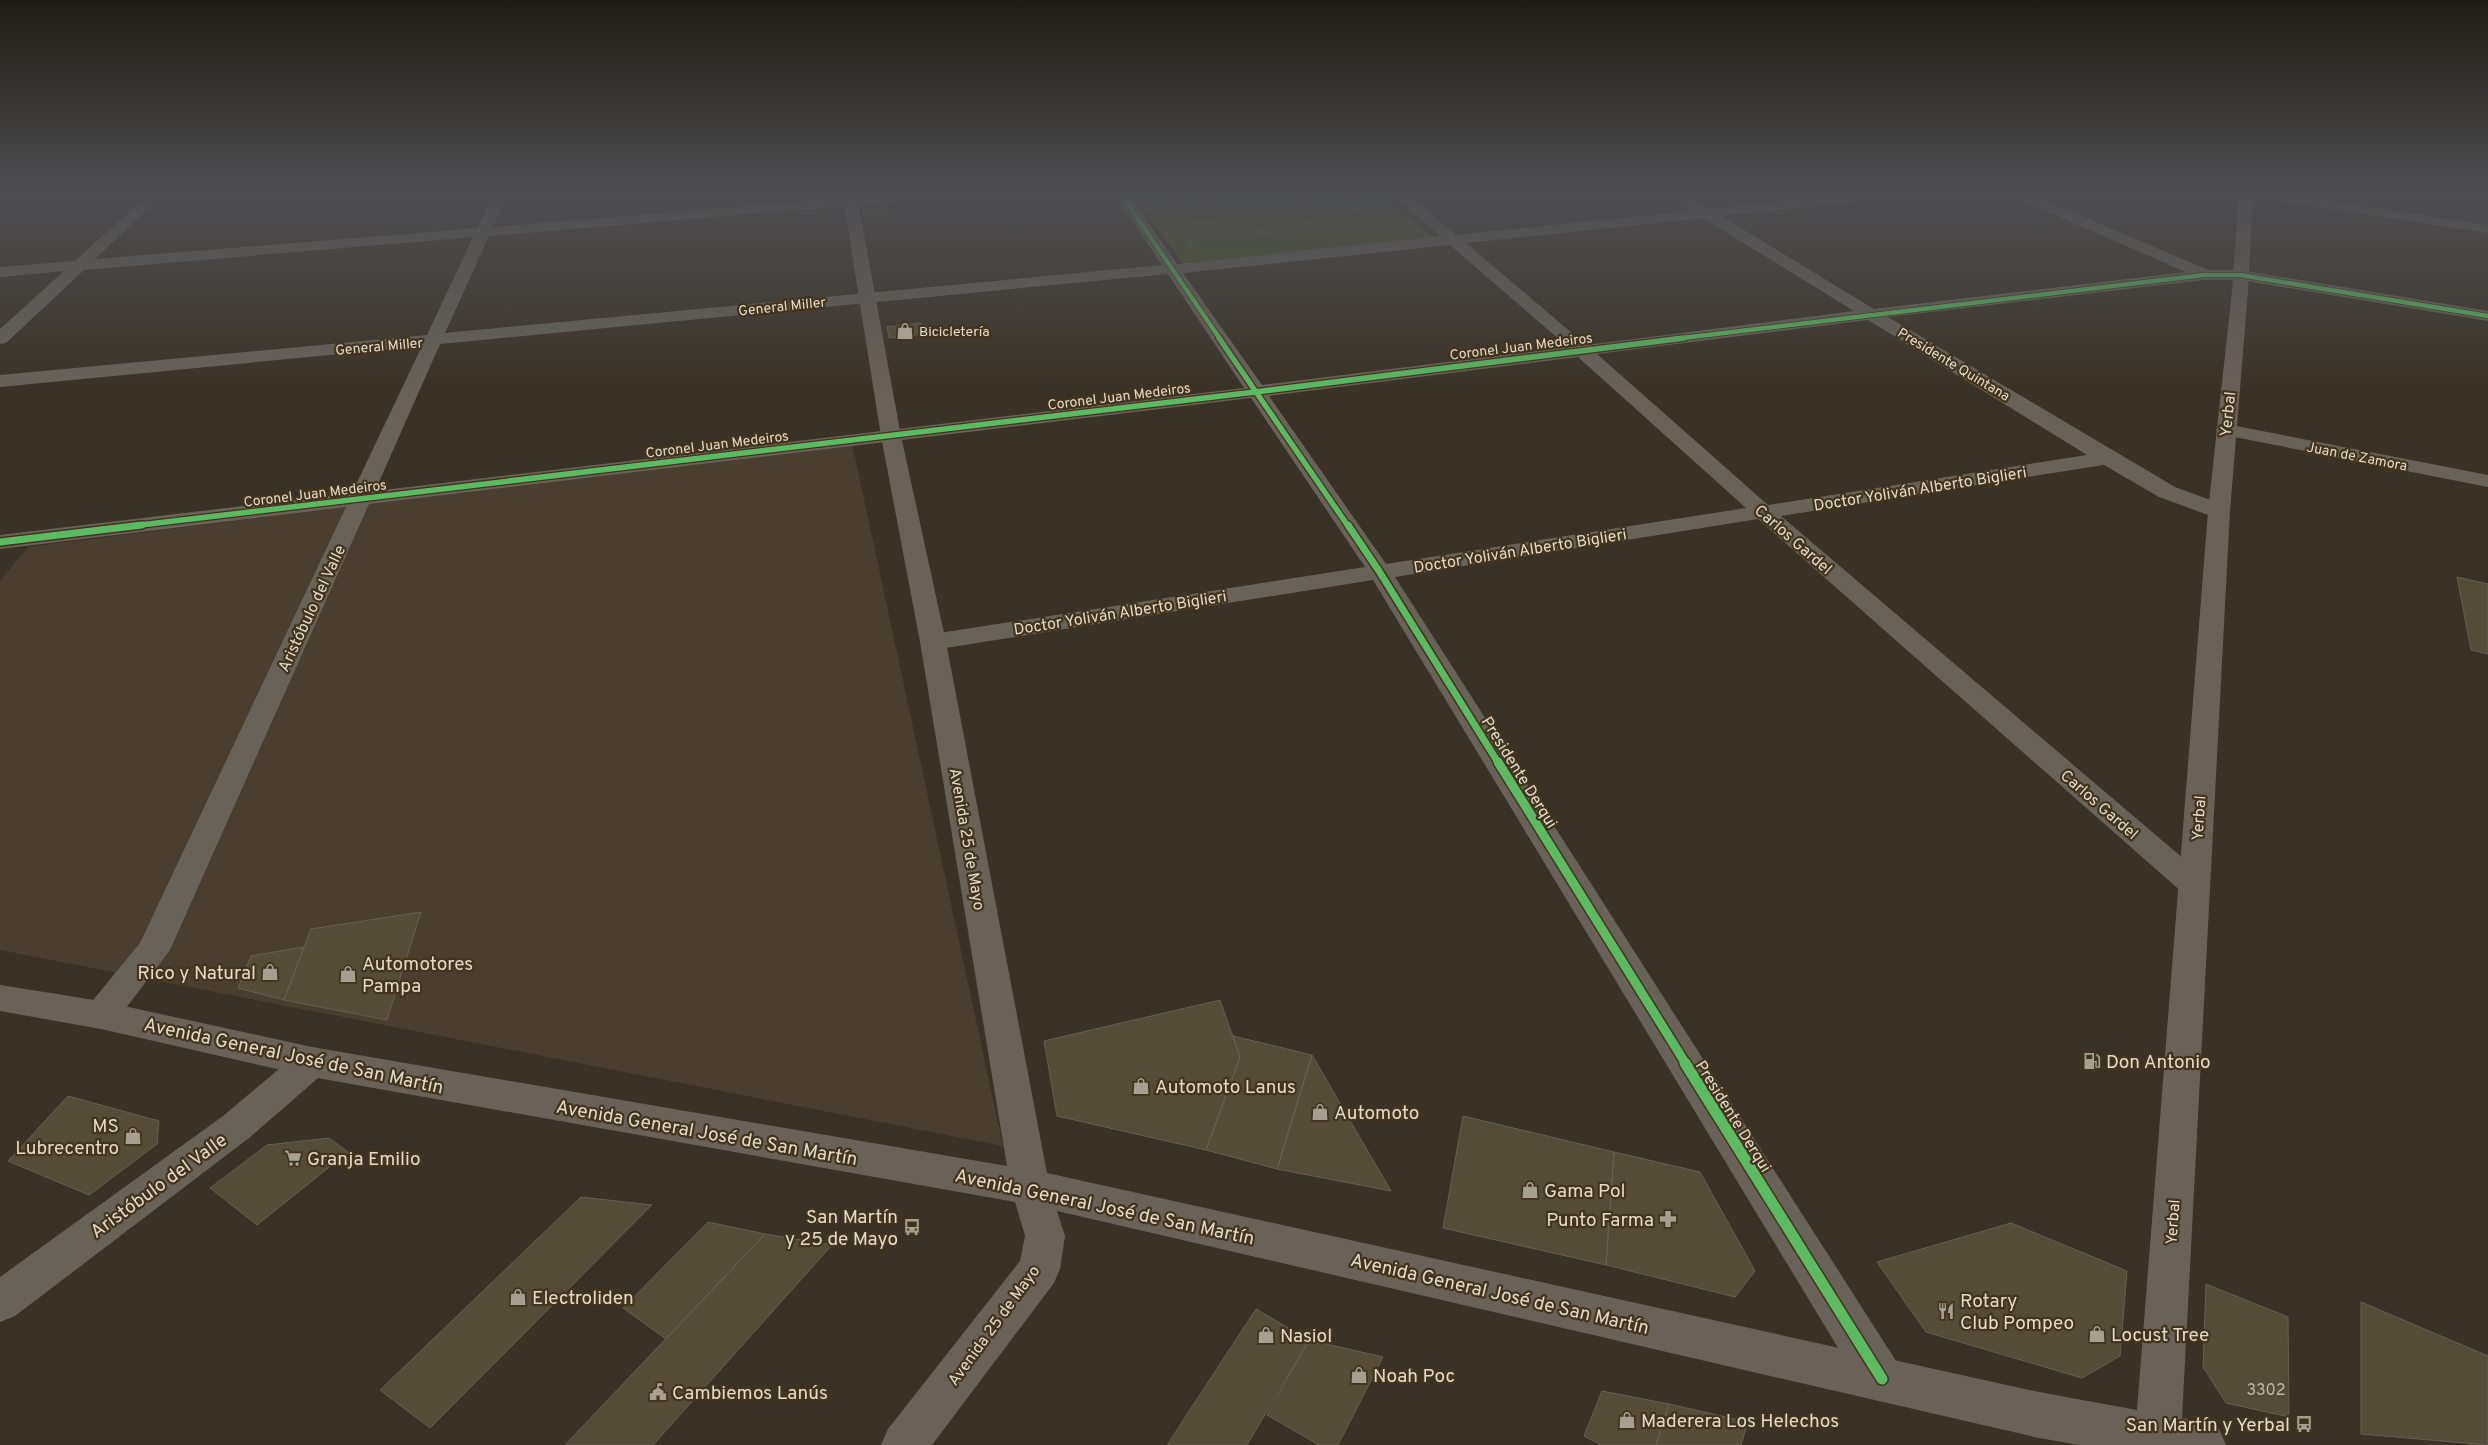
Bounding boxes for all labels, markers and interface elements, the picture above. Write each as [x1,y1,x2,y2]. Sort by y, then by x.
street label: General Miller [738,294,827,321]
shop icon: Bicicletería [895,321,915,341]
place label: Bicicletería [919,324,990,341]
street label: Presidente Quintana [1894,325,2012,406]
street label: Coronel Juan Medeiros [1449,330,1594,365]
street label: General Miller [335,335,424,360]
street label: Coronel Juan Medeiros [1047,380,1192,415]
street label: Yerbal [2217,391,2241,438]
street label: Coronel Juan Medeiros [645,428,790,463]
street label: Juan de Zamora [2305,439,2408,476]
street label: Doctor Yoliván Alberto Biglieri [1812,463,2028,517]
street label: Coronel Juan Medeiros [243,477,388,512]
street label: Carlos Gardel [1750,501,1836,580]
street label: Doctor Yoliván Alberto Biglieri [1412,525,1628,579]
street label: Aristóbulo del Valle [275,542,351,675]
street label: Doctor Yoliván Alberto Biglieri [1012,587,1228,641]
street label: Presidente Derqui [1476,713,1561,833]
street label: Carlos Gardel [2056,766,2142,845]
street label: Avenida 25 de Mayo [944,767,988,912]
street label: Yerbal [2188,795,2212,842]
place label: Automotores Pampa [362,953,473,999]
place label: Rico y Natural [137,962,256,986]
shop icon: Rico y Natural [260,962,280,982]
shop icon: Automotores Pampa [338,964,358,984]
street label: Avenida General José de San Martín [142,1013,446,1100]
fuel station icon: Don Antonio [2082,1051,2102,1071]
place label: Don Antonio [2106,1051,2211,1075]
street label: Presidente Derqui [1690,1057,1775,1177]
shop icon: Automoto Lanus [1131,1076,1151,1096]
place label: Automoto Lanus [1155,1076,1296,1100]
street label: Avenida General José de San Martín [554,1096,859,1172]
shop icon: Automoto [1310,1102,1330,1122]
place label: Automoto [1334,1102,1419,1126]
place label: MS Lubrecentro [15,1115,119,1161]
shop icon: MS Lubrecentro [123,1126,143,1146]
street label: Aristóbulo del Valle [86,1129,232,1244]
supermarket icon: Granja Emilio [283,1148,303,1168]
place label: Granja Emilio [307,1148,421,1172]
street label: Avenida General José de San Martín [953,1164,1257,1251]
shop icon: Gama Pol [1520,1180,1540,1200]
place label: Gama Pol [1544,1180,1626,1204]
street label: Yerbal [2162,1199,2186,1246]
place label: San Martín y 25 de Mayo [785,1206,898,1252]
place label: Punto Farma [1546,1209,1654,1233]
pharmacy icon: Punto Farma [1658,1209,1678,1229]
bus stop icon: San Martín y 25 de Mayo [902,1217,922,1237]
street label: Avenida General José de San Martín [1348,1249,1651,1341]
street label: Avenida 25 de Mayo [944,1262,1045,1390]
shop icon: Electroliden [508,1287,528,1307]
place label: Electroliden [532,1287,634,1311]
place label: Rotary Club Pompeo [1960,1290,2074,1336]
restaurant icon: Rotary Club Pompeo [1936,1301,1956,1321]
shop icon: Locust Tree [2087,1324,2107,1344]
place label: Locust Tree [2111,1324,2209,1348]
shop icon: Nasiol [1256,1325,1276,1345]
place label: Nasiol [1280,1325,1332,1349]
shop icon: Noah Poc [1349,1365,1369,1385]
place label: Noah Poc [1373,1365,1455,1389]
house number: 3302 [2246,1381,2286,1401]
public building icon: Cambiemos Lanús [648,1382,668,1402]
place label: Cambiemos Lanús [672,1382,828,1406]
shop icon: Maderera Los Helechos [1617,1410,1637,1430]
place label: Maderera Los Helechos [1641,1410,1839,1434]
place label: San Martín y Yerbal [2126,1414,2290,1438]
bus stop icon: San Martín y Yerbal [2294,1414,2314,1434]

